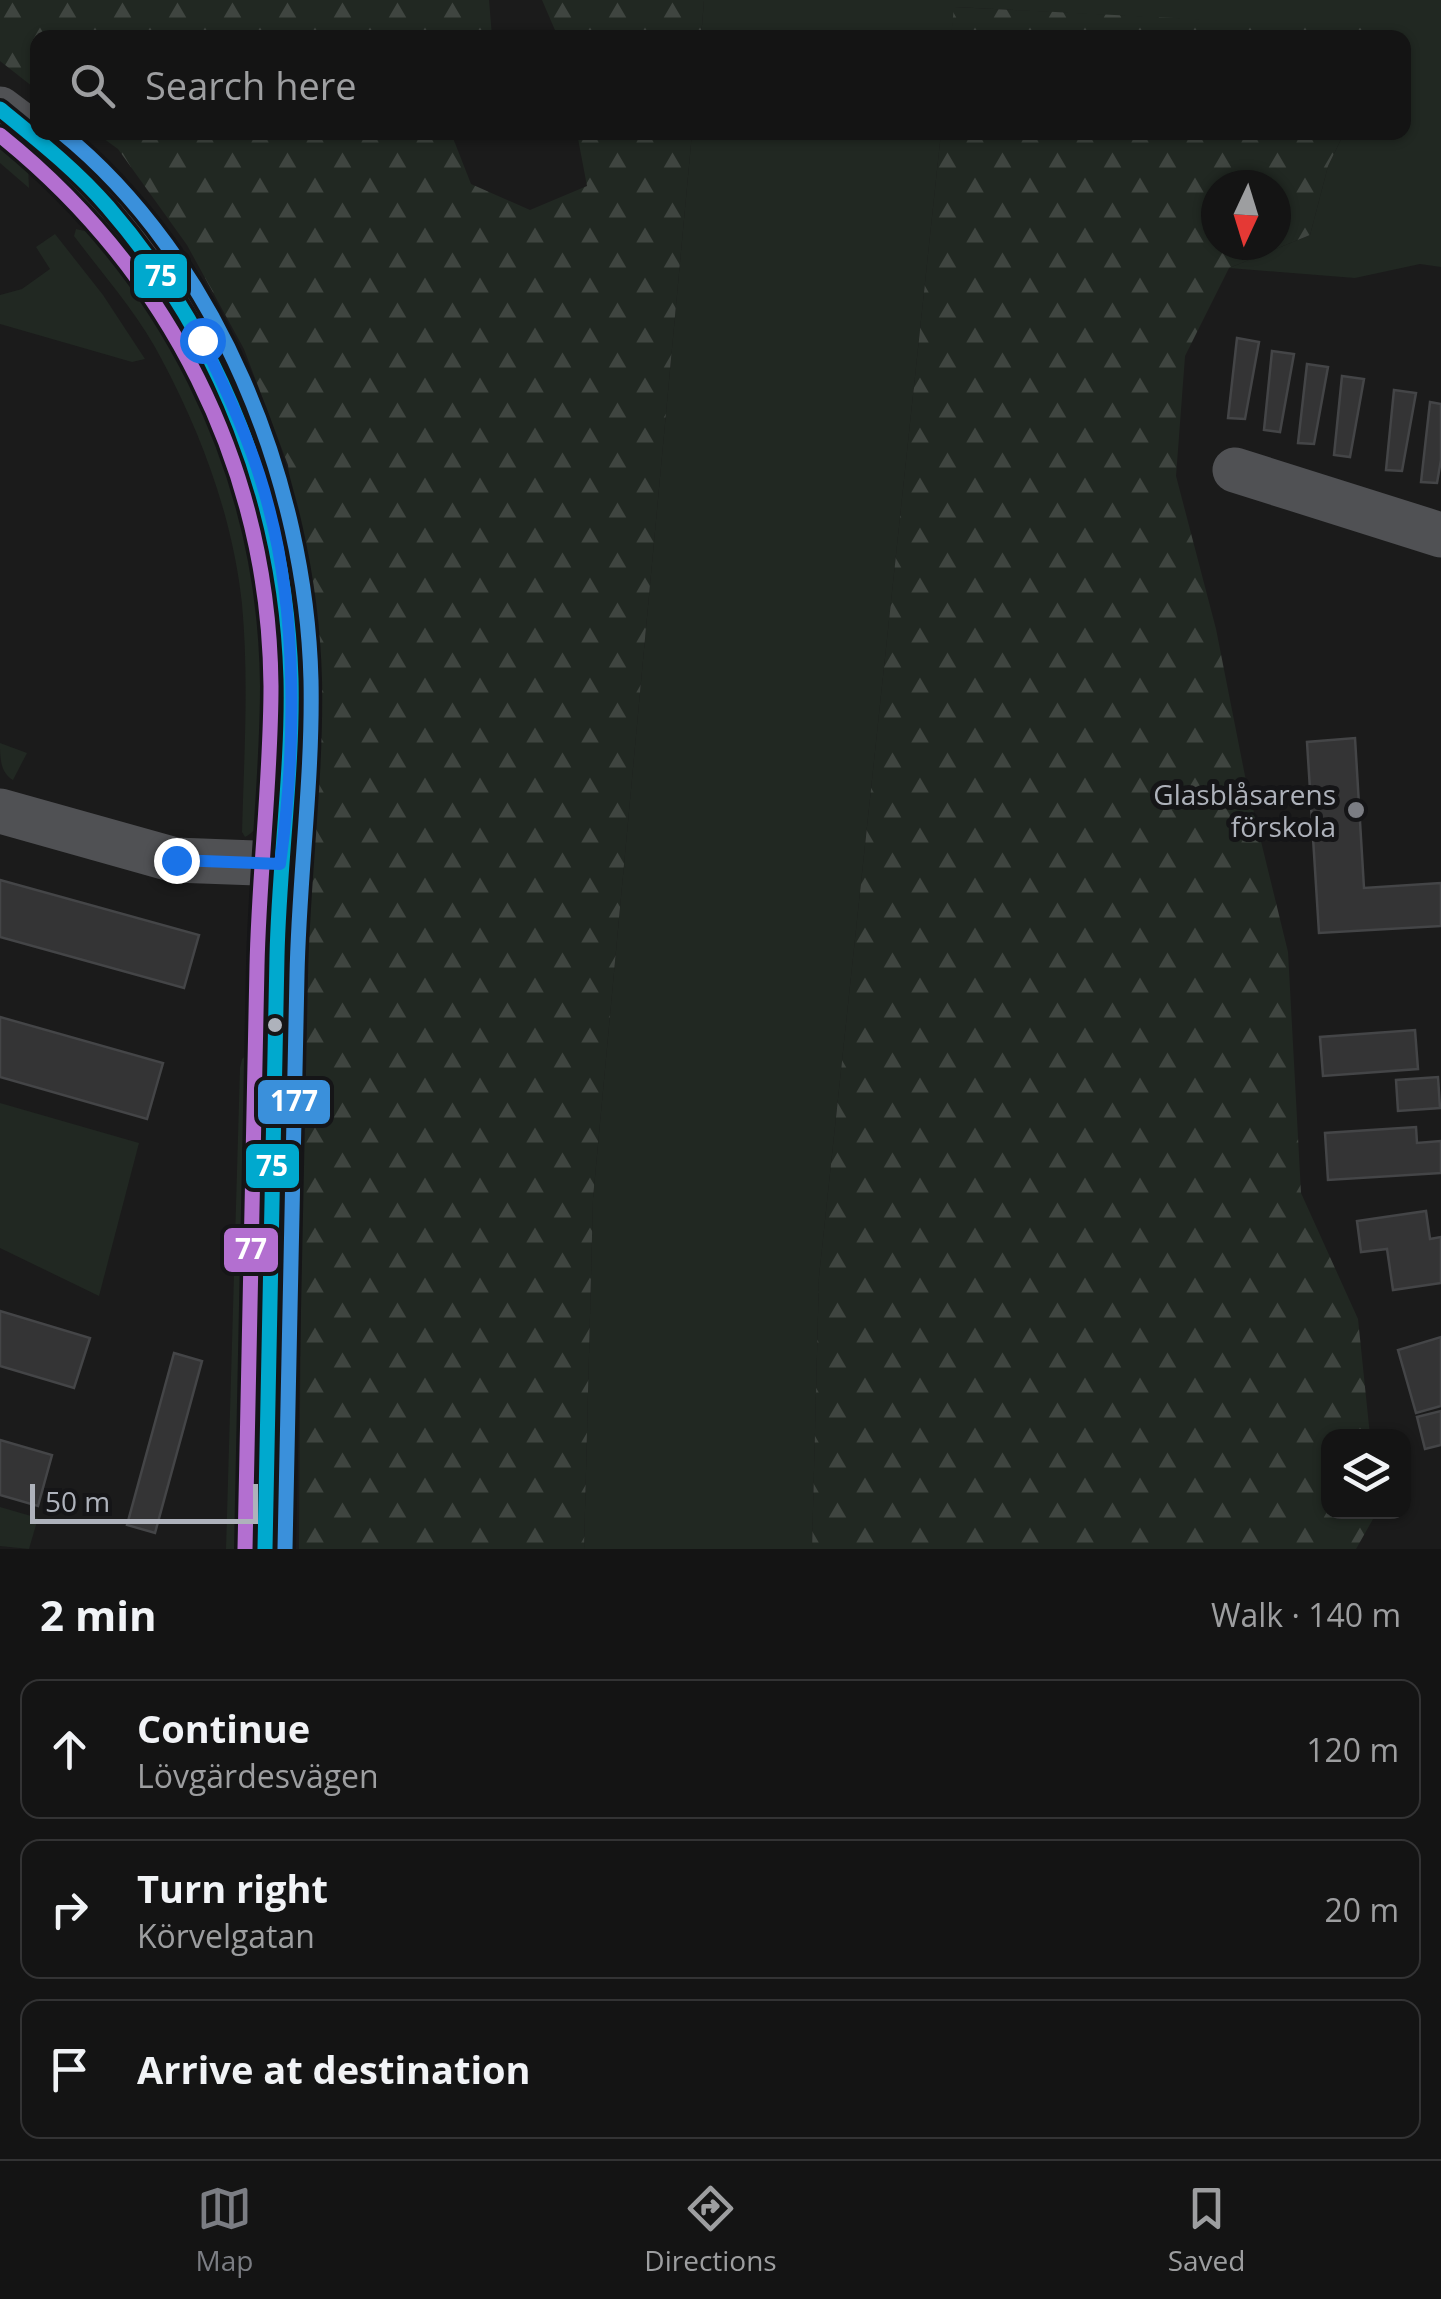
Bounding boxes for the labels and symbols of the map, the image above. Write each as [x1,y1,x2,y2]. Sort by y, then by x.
north arrow [1201,170,1291,260]
line badge: 75 [132,252,189,300]
text: 75 [145,256,177,294]
route start [180,318,226,364]
place label: Glasblåsarens förskola [1153,775,1336,845]
marker: Glasblåsarens förskola [1345,799,1367,821]
route end [154,838,200,884]
unlabelled marker [265,1015,285,1035]
line badge: 177 [256,1078,332,1126]
text: 177 [270,1081,318,1119]
line badge: 75 [244,1142,301,1190]
text: 75 [256,1146,288,1184]
line badge: 77 [222,1226,280,1274]
text: 77 [235,1229,267,1267]
scale bar [30,1479,258,1524]

